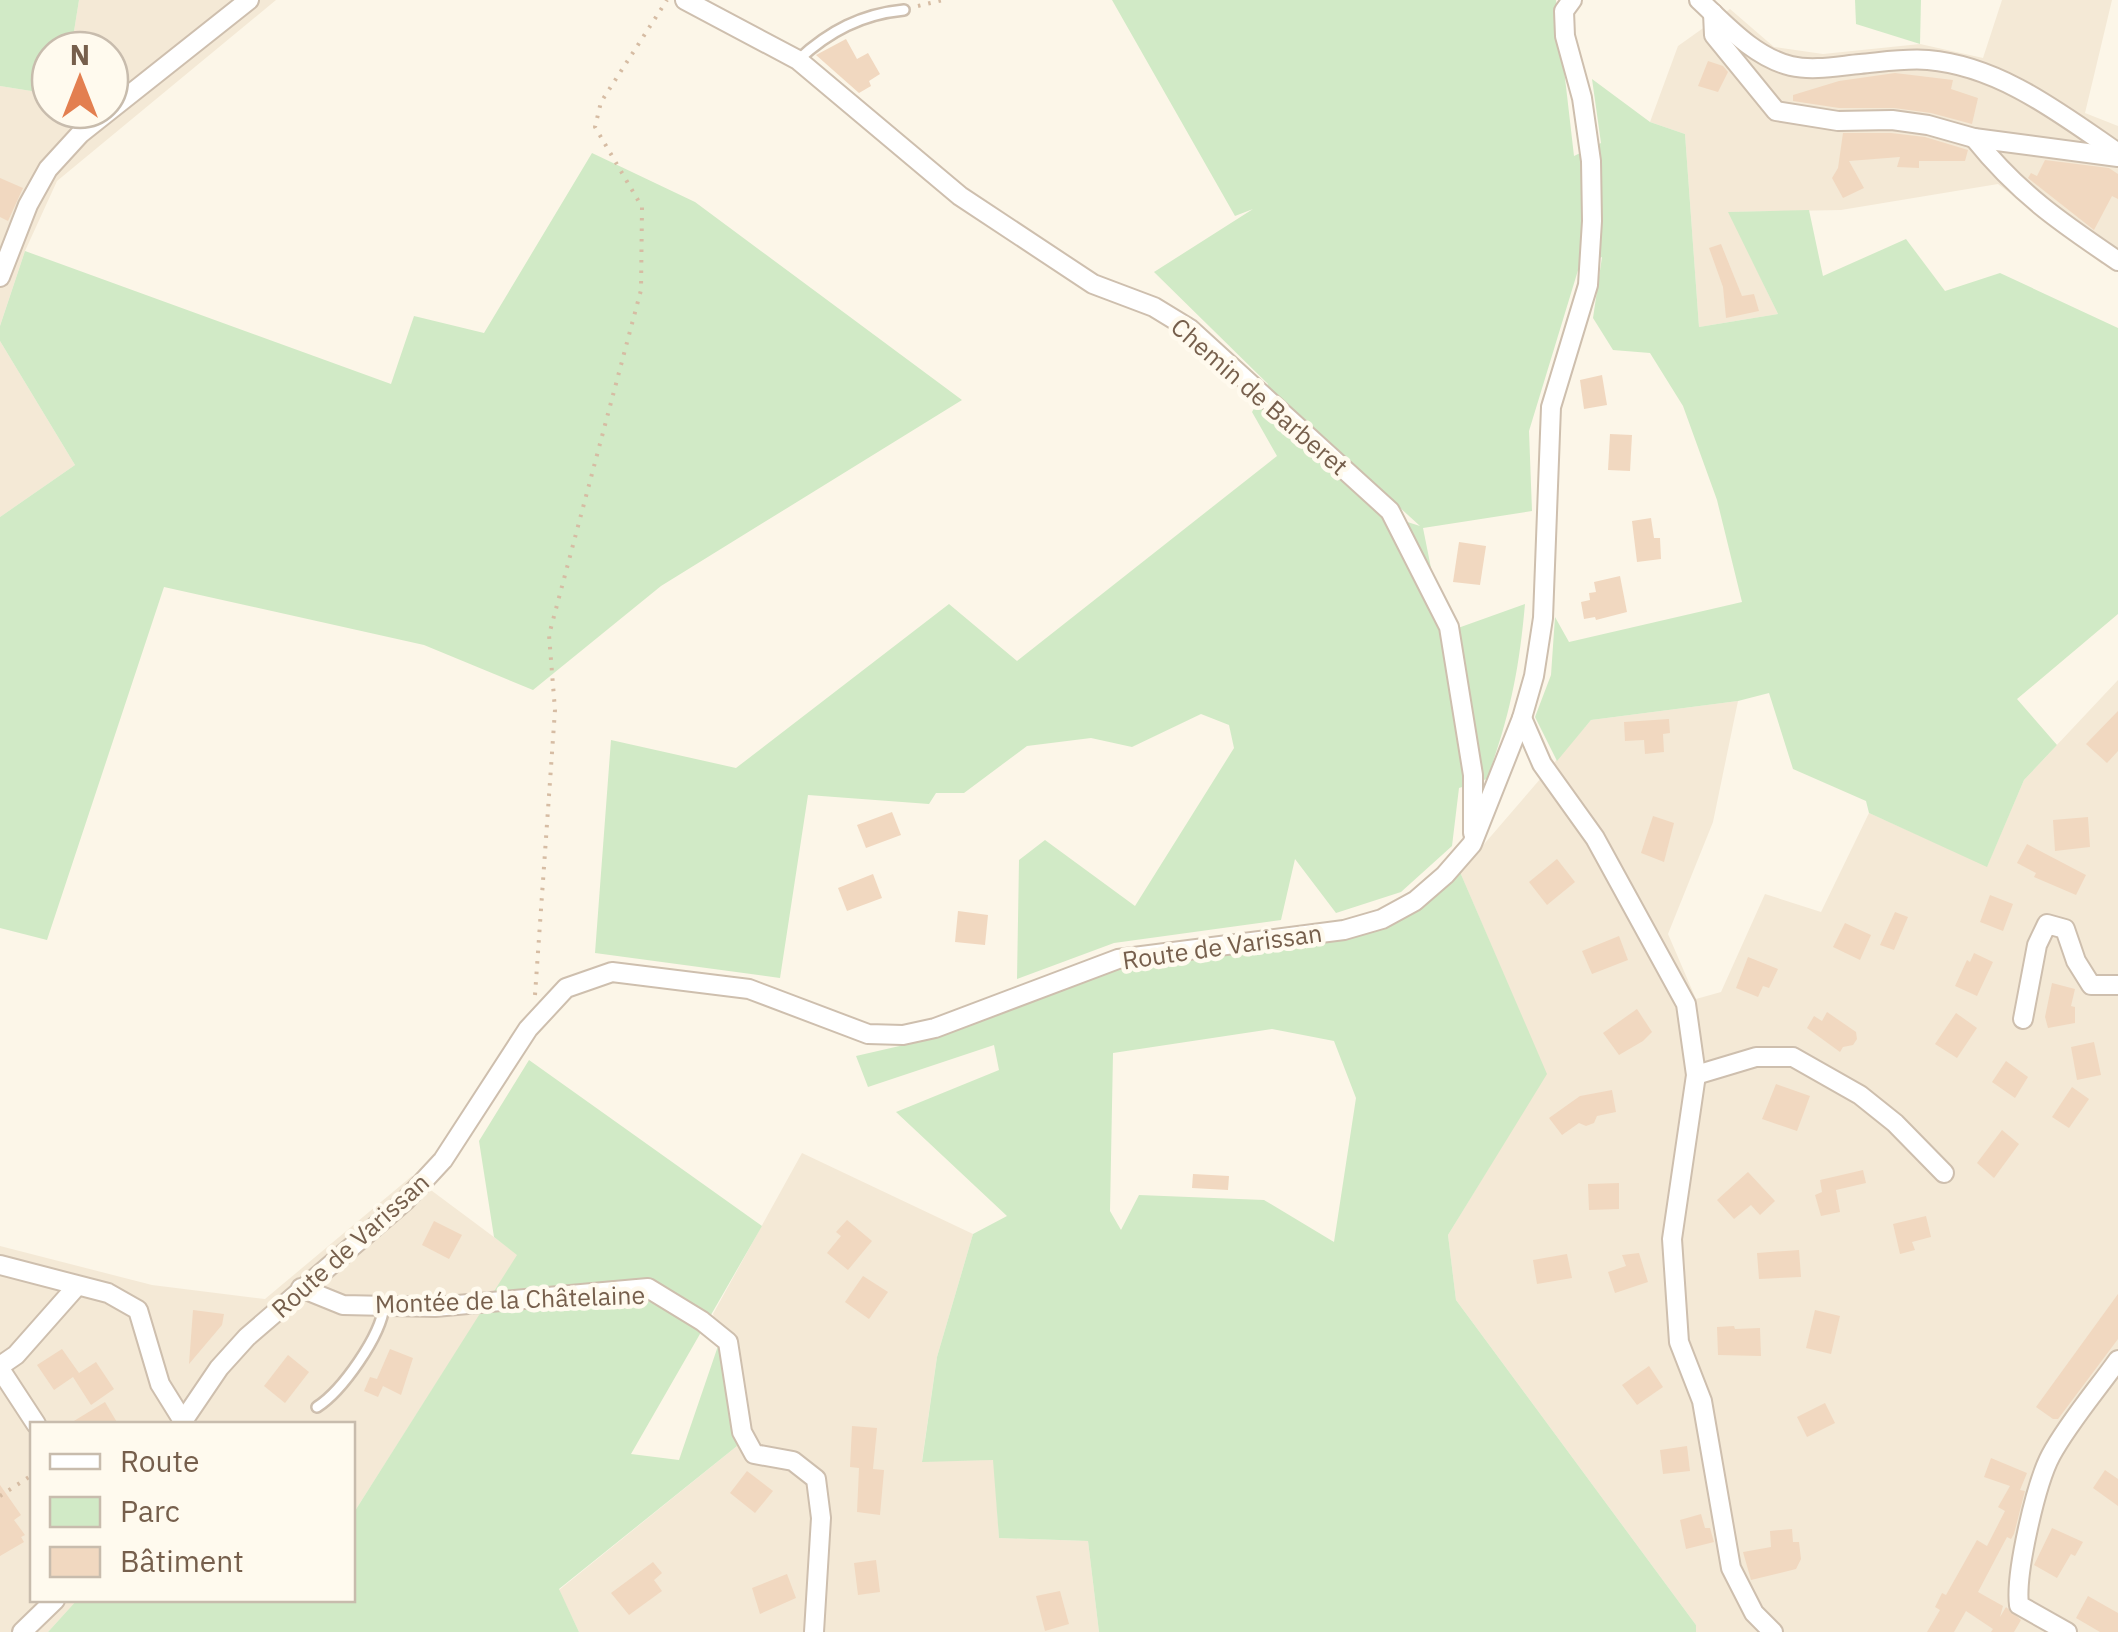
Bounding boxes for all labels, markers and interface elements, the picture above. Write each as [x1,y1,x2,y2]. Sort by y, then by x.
north arrow [30,30,130,130]
text: N [70,36,90,73]
street label: Chemin de Barberet [1165,310,1355,482]
street label: Route de Varissan [1120,916,1324,976]
street label: Route de Varissan [264,1165,436,1325]
street label: Montée de la Châtelaine [374,1278,646,1320]
legend [30,1422,355,1602]
text: Route [120,1441,199,1480]
text: Parc [120,1491,180,1530]
text: Bâtiment [120,1541,244,1580]

